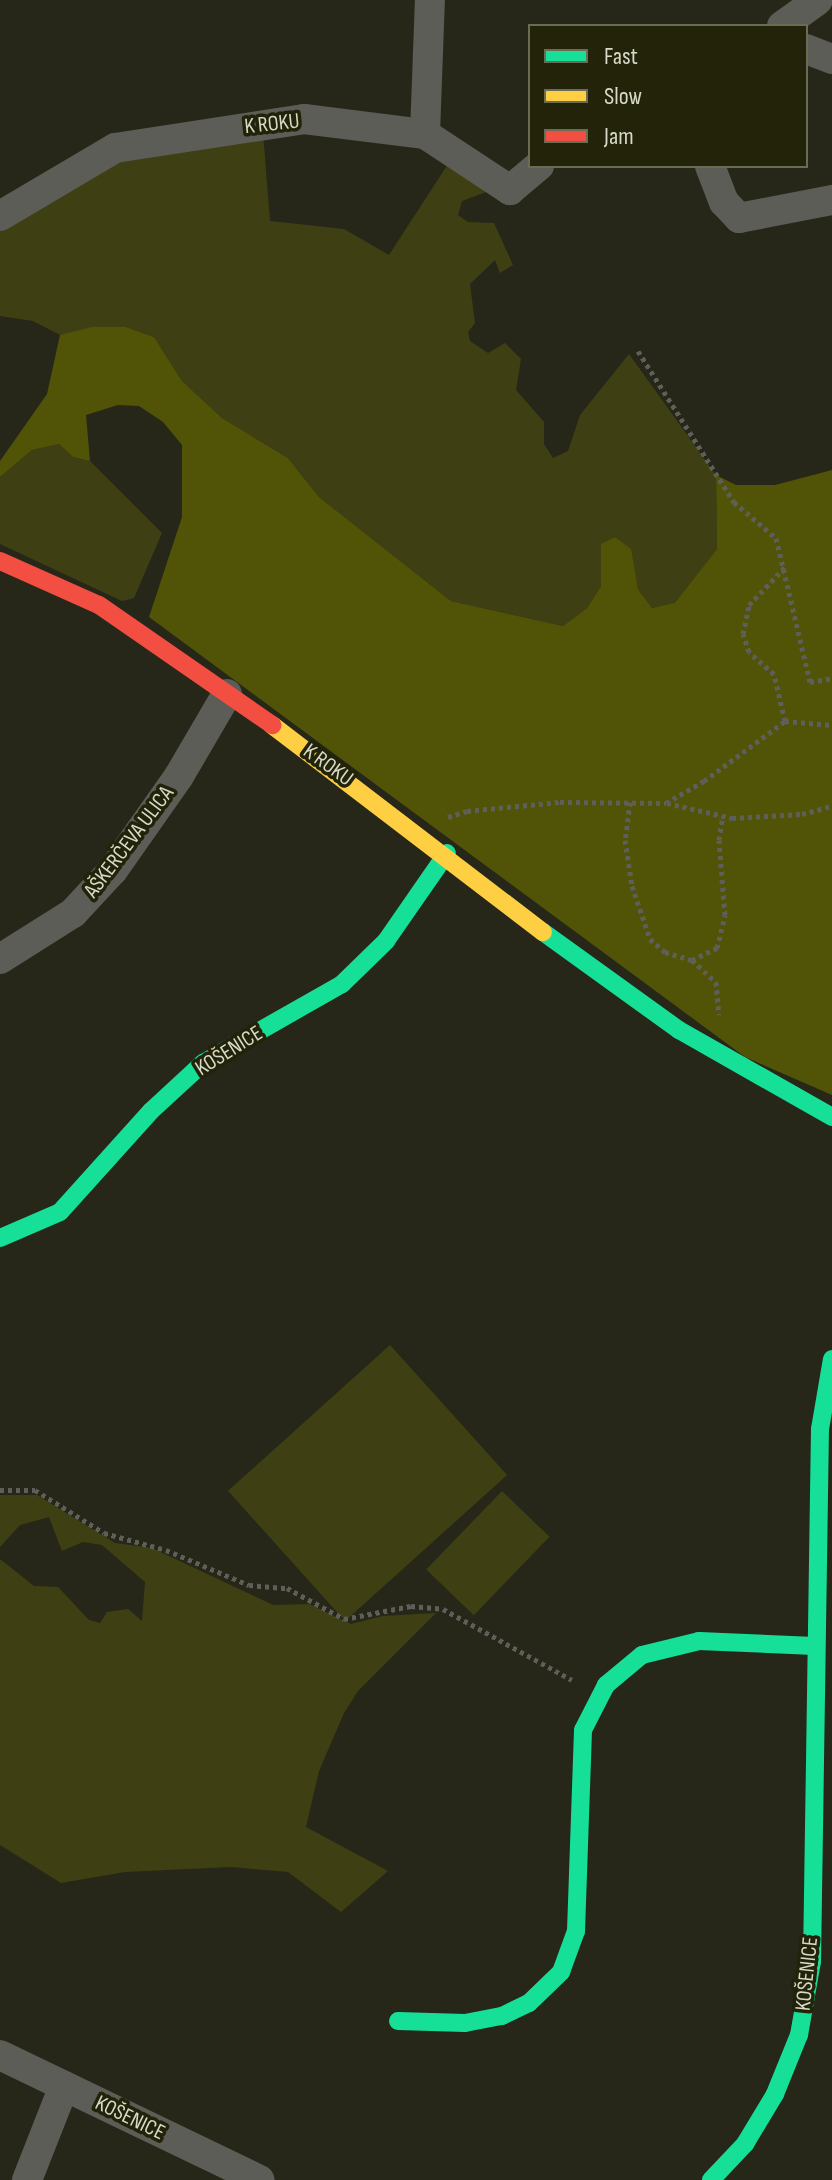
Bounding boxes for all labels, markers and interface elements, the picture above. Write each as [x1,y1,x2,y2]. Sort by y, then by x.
legend [528,24,808,168]
text: Fast [604,42,638,71]
text: Slow [604,82,642,111]
street label: K ROKU [243,108,301,140]
text: Jam [604,122,634,151]
street label: K ROKU [298,738,358,792]
street label: AŠKERČEVA ULICA [78,781,180,903]
street label: KOŠENICE [191,1020,267,1082]
street label: KOŠENICE [790,1936,824,2012]
street label: KOŠENICE [91,2090,169,2146]

